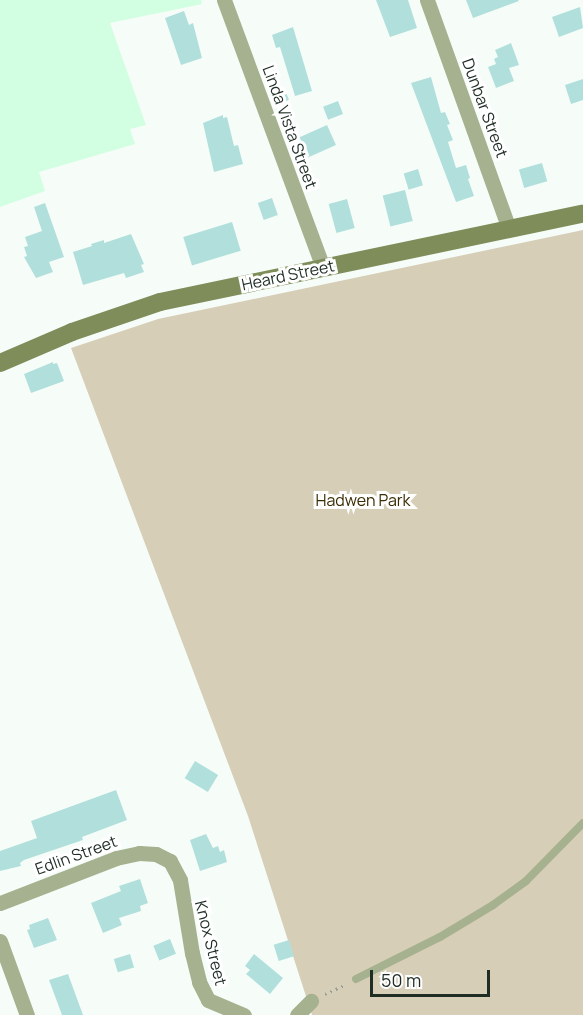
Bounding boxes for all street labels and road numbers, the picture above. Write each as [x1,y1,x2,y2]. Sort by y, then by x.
street label: Dunbar Street [458,56,512,160]
street label: Linda Vista Street [259,63,321,191]
street label: Heard Street [240,256,336,294]
street label: Edlin Street [32,831,120,879]
street label: Knox Street [191,899,231,987]

